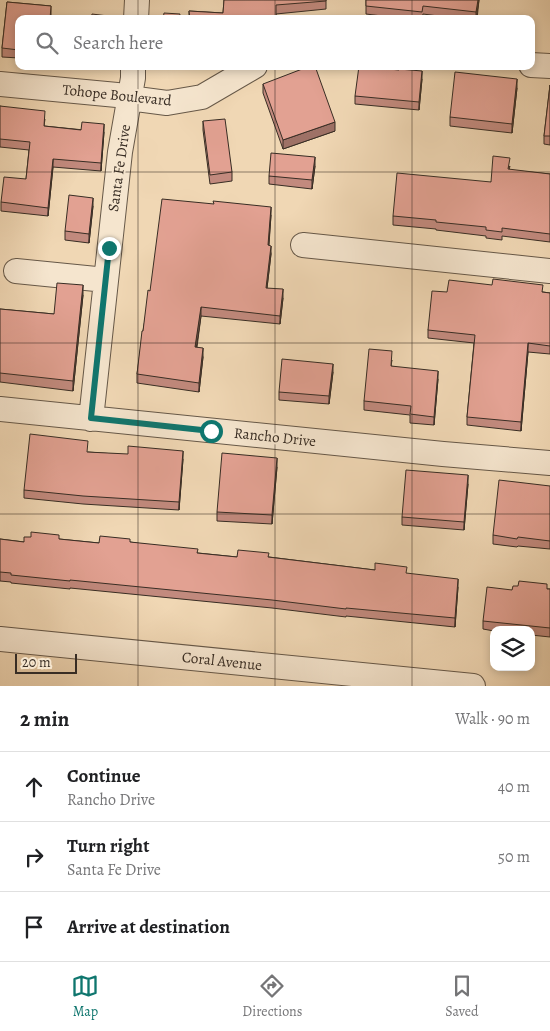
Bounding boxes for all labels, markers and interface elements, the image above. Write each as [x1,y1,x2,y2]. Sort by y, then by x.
search box [15,15,535,70]
icon: search [33,29,61,57]
text: Search here [73,30,163,56]
street label: Tohope Boulevard [61,79,174,111]
street label: Santa Fe Drive [103,123,135,213]
route end [98,237,121,260]
route start [200,420,223,443]
street label: Rancho Drive [233,423,317,451]
map controls [490,626,535,671]
button: layers [490,626,535,671]
street label: Coral Avenue [181,647,263,675]
scale bar [15,651,78,674]
text: 20 m [22,653,51,672]
text: 2 min [20,705,69,733]
text: Walk · 90 m [455,708,530,730]
text: Continue [67,763,141,789]
icon: ahead [20,773,48,801]
text: 40 m [498,776,530,798]
text: Rancho Drive [67,789,155,811]
text: Turn right [67,833,149,859]
icon: right [20,843,48,871]
text: 50 m [498,846,530,868]
text: Santa Fe Drive [67,859,161,881]
icon: arrive [20,913,48,941]
text: Arrive at destination [67,914,230,940]
tab: Map [71,972,99,1021]
tab: Directions [242,972,302,1021]
tab: Saved [445,972,479,1021]

